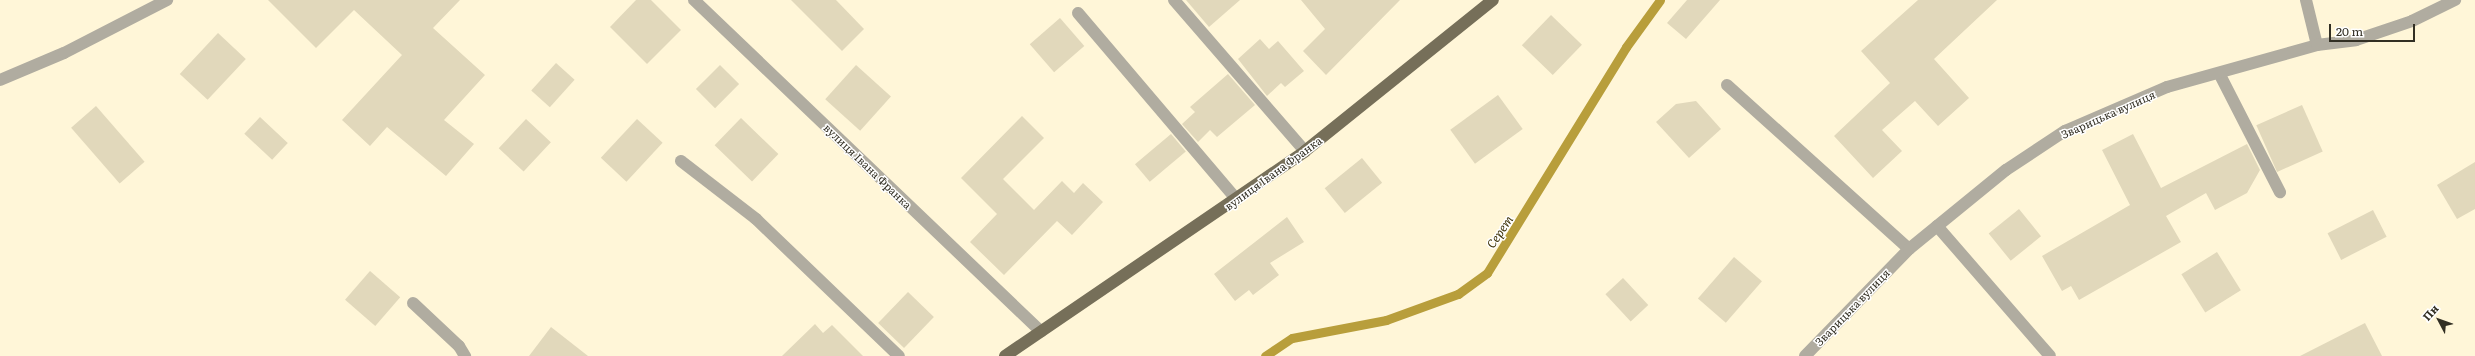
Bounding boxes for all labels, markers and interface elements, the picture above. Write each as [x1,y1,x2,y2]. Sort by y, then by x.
scale bar [2331,16,2417,42]
text: 20 m [2336,22,2363,40]
street label: Зварицька вулиця [2059,87,2157,141]
street label: вулиця Івана Франка [821,121,915,211]
street label: вулиця Івана Франка [1222,133,1324,213]
water label: Серет [1484,213,1516,251]
street label: Зварицька вулиця [1812,266,1892,348]
text: Пн [2418,300,2442,324]
north arrow [2419,300,2459,340]

